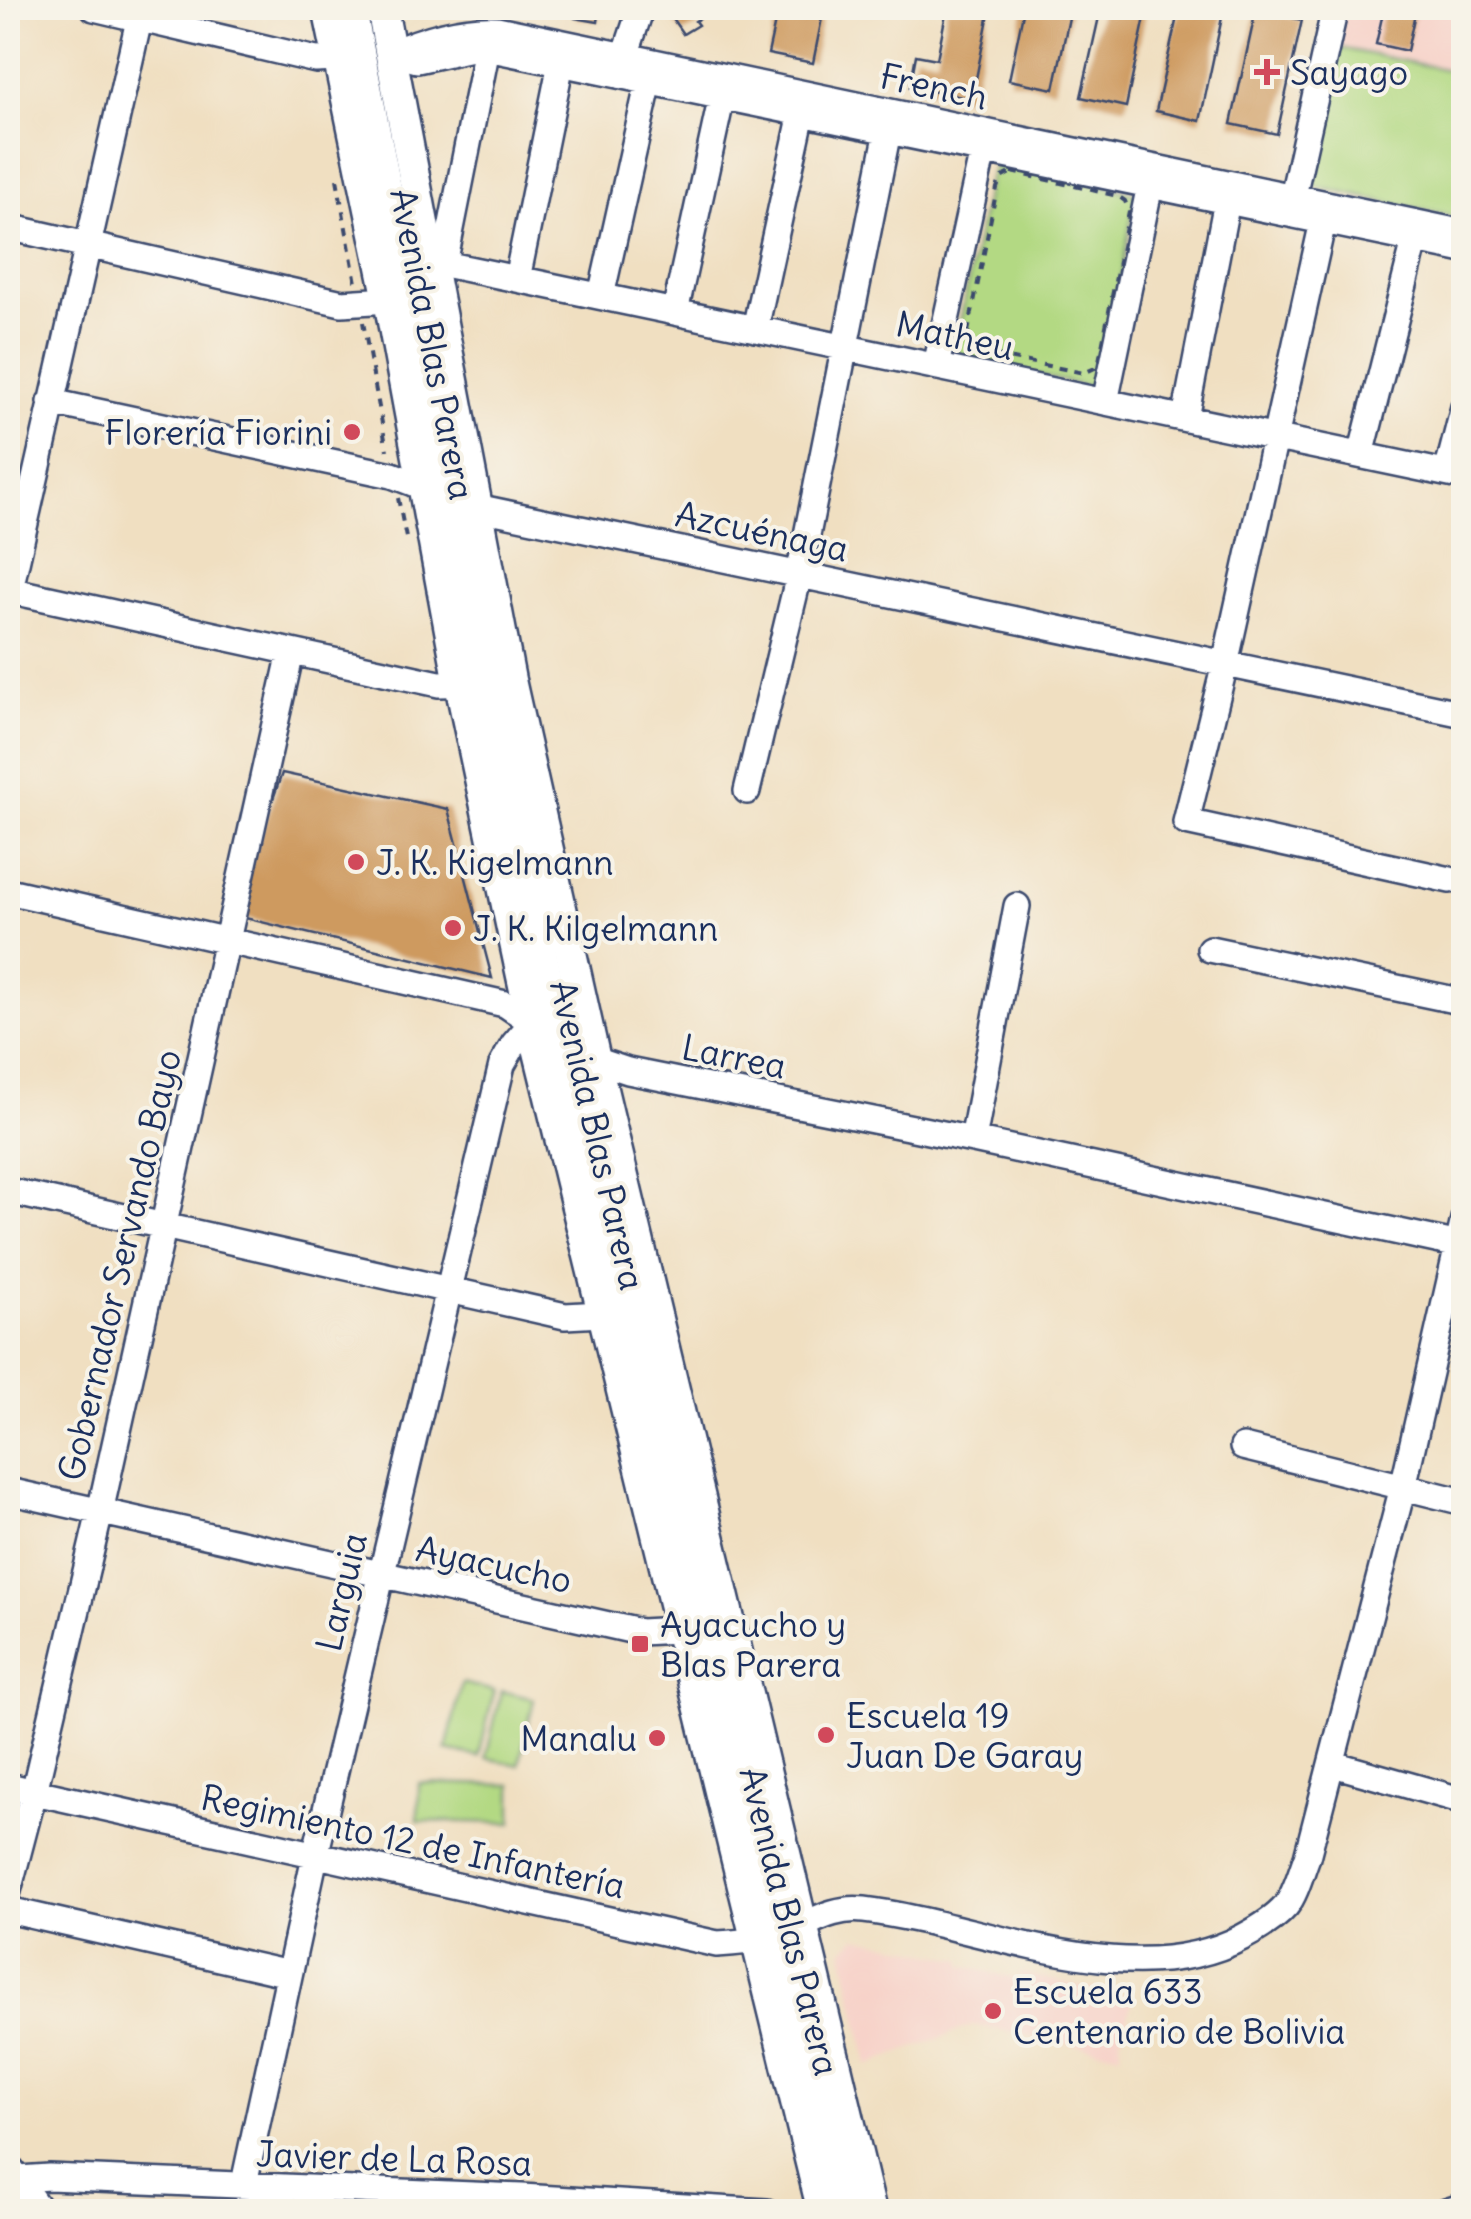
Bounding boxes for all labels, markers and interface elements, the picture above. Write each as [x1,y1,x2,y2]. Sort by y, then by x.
place label: Sayago [1290,50,1408,94]
street label: French [876,53,992,119]
marker: Sayago [1254,59,1280,85]
street label: Avenida Blas Parera [381,185,485,503]
street label: Matheu [892,301,1018,369]
place label: Florería Fiorini [105,410,332,454]
marker: Florería Fiorini [341,421,363,443]
street label: Azcuénaga [672,491,852,571]
place label: J. K. Kigelmann [376,840,613,884]
marker: J. K. Kigelmann [345,851,367,873]
place label: J. K. Kilgelmann [473,906,718,950]
marker: J. K. Kilgelmann [442,917,464,939]
street label: Avenida Blas Parera [541,976,655,1294]
street label: Larrea [678,1024,790,1088]
street label: Gobernador Servando Bayo [48,1045,190,1485]
street label: Ayacucho [412,1526,576,1602]
street label: Larguia [306,1528,376,1656]
place label: Ayacucho y Blas Parera [660,1602,846,1686]
marker: Ayacucho y Blas Parera [629,1633,651,1655]
place label: Escuela 19 Juan De Garay [846,1693,1083,1777]
place label: Manalu [520,1716,637,1760]
marker: Escuela 19 Juan De Garay [815,1724,837,1746]
marker: Manalu [646,1727,668,1749]
street label: Avenida Blas Parera [730,1762,850,2080]
street label: Regimiento 12 de Infantería [197,1775,629,1907]
place label: Escuela 633 Centenario de Bolivia [1013,1969,1345,2053]
marker: Escuela 633 Centenario de Bolivia [982,2000,1004,2022]
street label: Javier de La Rosa [255,2131,533,2185]

